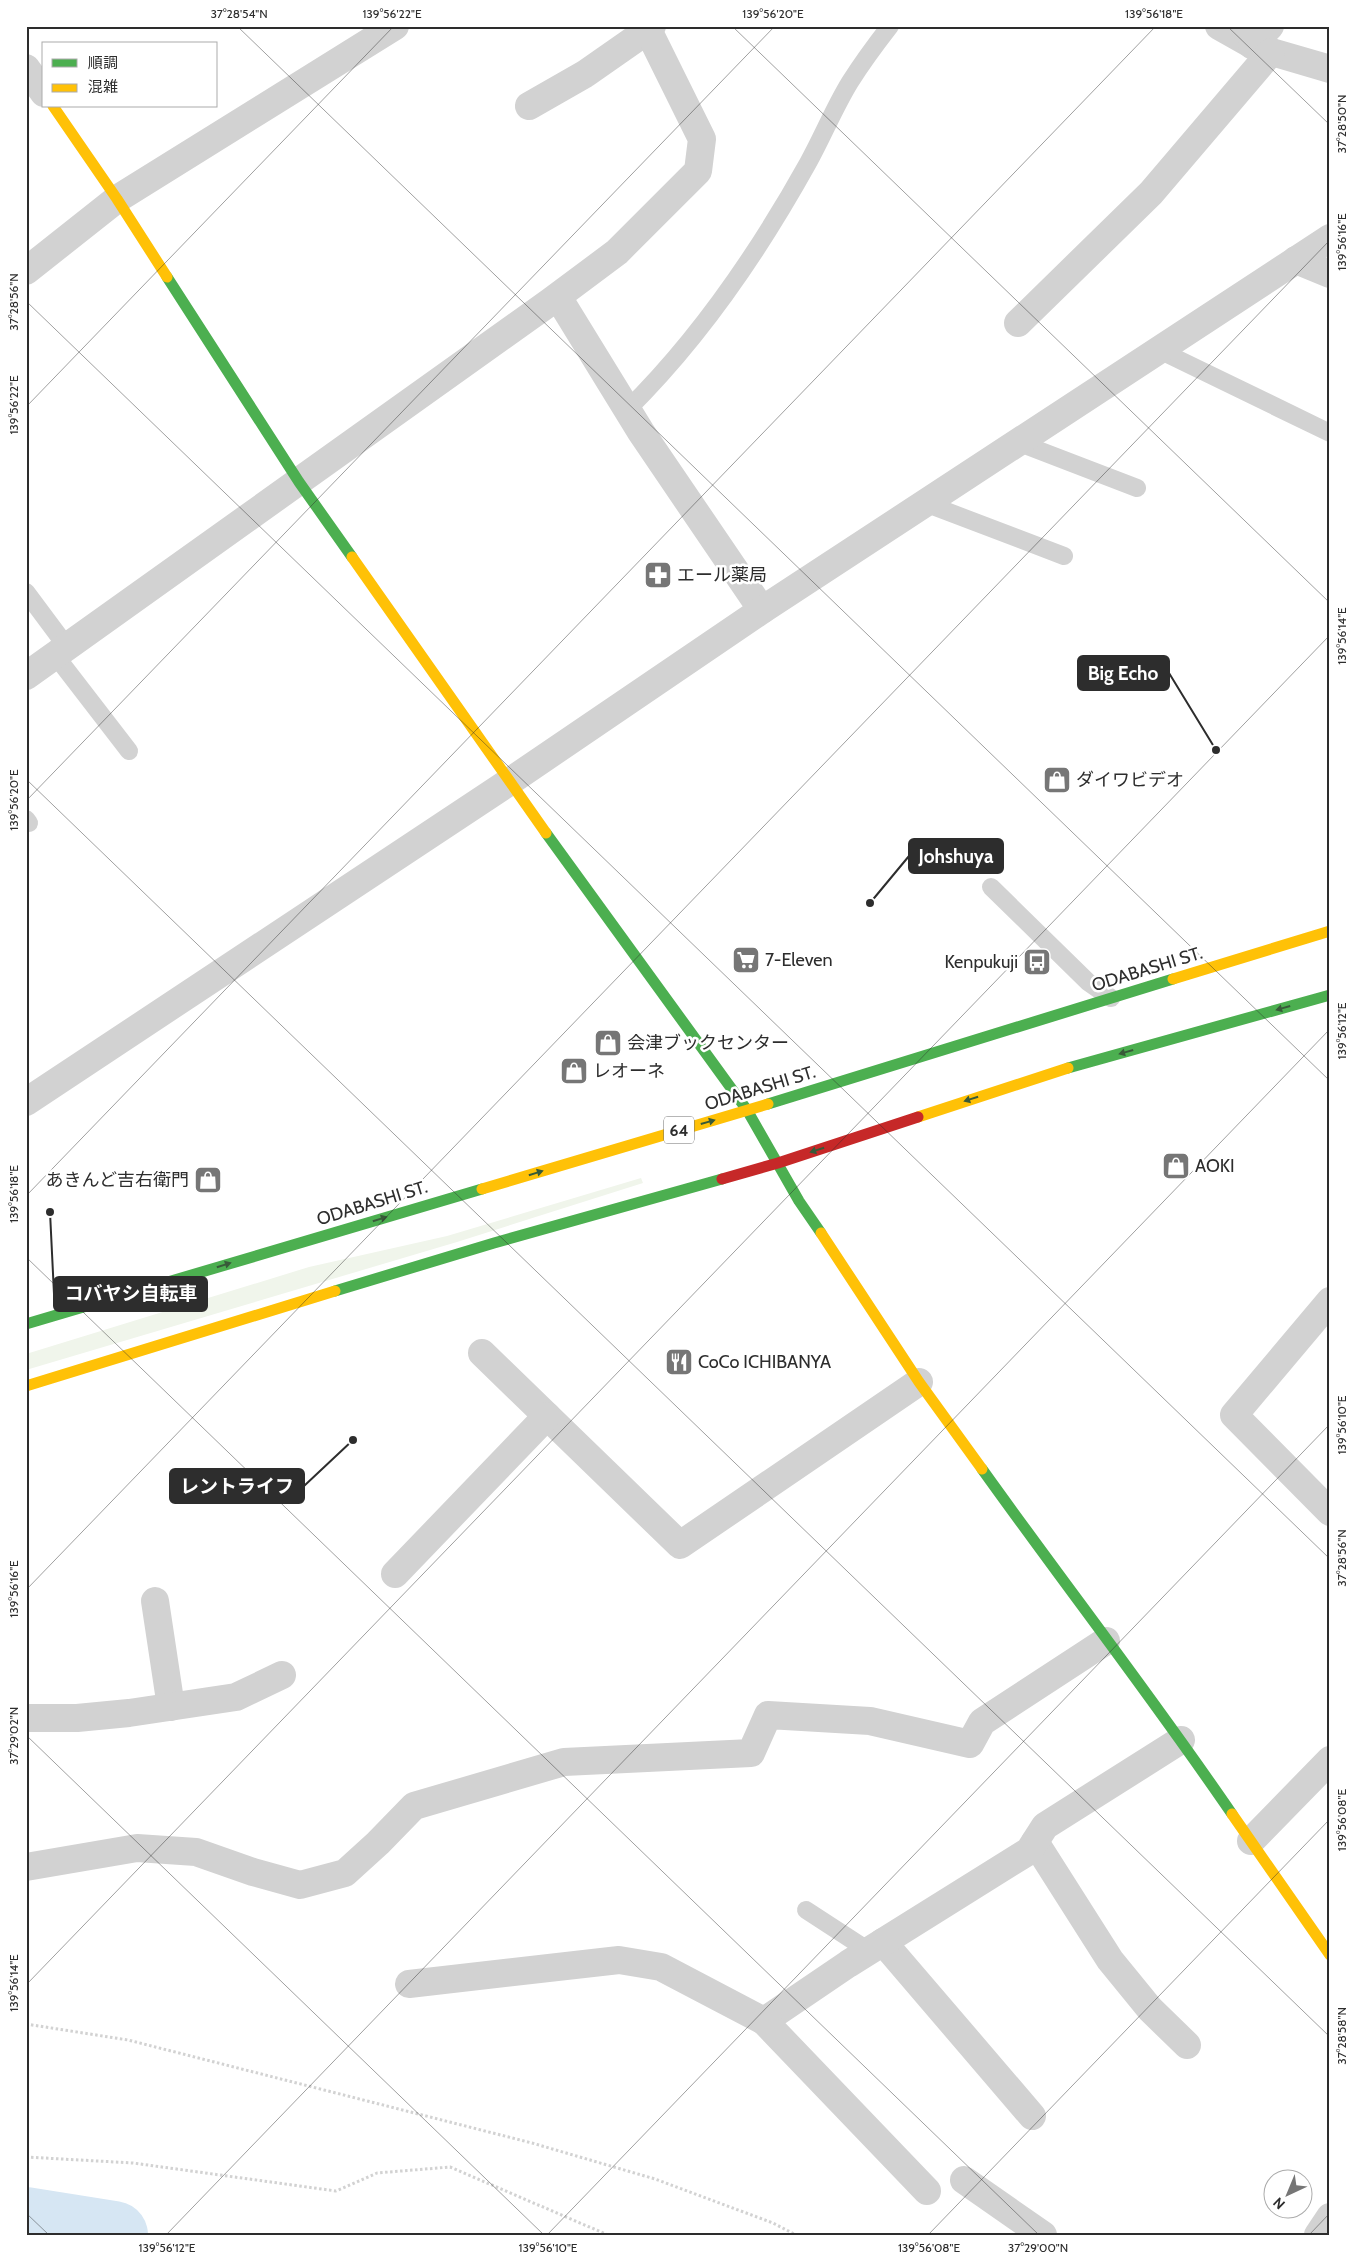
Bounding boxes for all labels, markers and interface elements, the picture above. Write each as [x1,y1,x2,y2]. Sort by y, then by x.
text: 37°28'54"N [210,6,268,21]
text: 139°56'22"E [362,6,422,21]
text: 139°56'20"E [742,6,804,21]
text: 139°56'18"E [1125,6,1183,21]
legend [42,42,218,108]
text: 順調 [88,54,118,72]
text: 混雑 [88,78,118,96]
text: 37°28'50"N [1334,95,1349,153]
text: 139°56'16"E [1334,213,1349,271]
text: 37°28'56"N [6,273,21,331]
text: 139°56'22"E [6,375,21,435]
pharmacy icon: エール薬局 [643,560,673,590]
place label: エール薬局 [677,564,767,586]
text: 139°56'14"E [1334,607,1349,665]
callout: Big Echo [1078,656,1169,690]
text: Big Echo [1088,662,1159,685]
shop icon: ダイワビデオ [1042,765,1072,795]
text: 139°56'20"E [6,769,21,831]
place label: ダイワビデオ [1076,769,1184,791]
callout: Johshuya [909,839,1003,873]
text: Johshuya [918,845,994,868]
street label: ODABASHI ST. [1089,942,1205,996]
supermarket icon: 7-Eleven [731,945,761,975]
bus stop icon: Kenpukuji [1022,947,1052,977]
place label: 7-Eleven [765,949,833,971]
place label: Kenpukuji [945,951,1018,973]
text: 139°56'12"E [1334,1002,1349,1059]
one-way arrow [1275,1004,1290,1012]
shop icon: 会津ブックセンター [593,1028,623,1058]
place label: 会津ブックセンター [627,1032,789,1054]
one-way arrow [1119,1048,1134,1056]
shop icon: レオーネ [559,1056,589,1086]
place label: レオーネ [593,1060,665,1082]
street label: ODABASHI ST. [702,1061,818,1115]
one-way arrow [963,1095,978,1103]
road number: 64 [664,1116,694,1144]
one-way arrow [701,1117,716,1125]
one-way arrow [809,1147,824,1154]
shop icon: AOKI [1161,1151,1191,1181]
place label: AOKI [1195,1155,1235,1177]
text: 139°56'18"E [6,1165,21,1223]
shop icon: あきんど吉右衛門 [193,1165,223,1195]
one-way arrow [528,1168,543,1176]
place label: あきんど吉右衛門 [46,1169,189,1191]
street label: ODABASHI ST. [314,1176,430,1230]
one-way arrow [372,1215,387,1223]
one-way arrow [217,1261,232,1269]
callout: コバヤシ自転車 [54,1277,207,1311]
text: コバヤシ自転車 [64,1282,198,1305]
restaurant icon: CoCo ICHIBANYA [664,1347,694,1377]
place label: CoCo ICHIBANYA [698,1351,831,1373]
text: 139°56'10"E [1334,1395,1349,1454]
callout: レントライフ [170,1469,304,1503]
text: レントライフ [180,1475,294,1498]
text: 37°28'56"N [1334,1529,1349,1587]
text: 139°56'16"E [6,1560,21,1618]
text: 37°29'02"N [6,1707,21,1765]
text: 139°56'08"E [1334,1789,1349,1851]
text: 139°56'14"E [6,1954,21,2012]
text: 37°28'58"N [1334,2007,1349,2065]
north arrow [1264,2168,1314,2218]
text: N [1269,2193,1289,2213]
text: 139°56'12"E [139,2240,196,2255]
text: 139°56'10"E [519,2240,578,2255]
text: 139°56'08"E [898,2240,960,2255]
text: 37°29'00"N [1008,2240,1068,2255]

